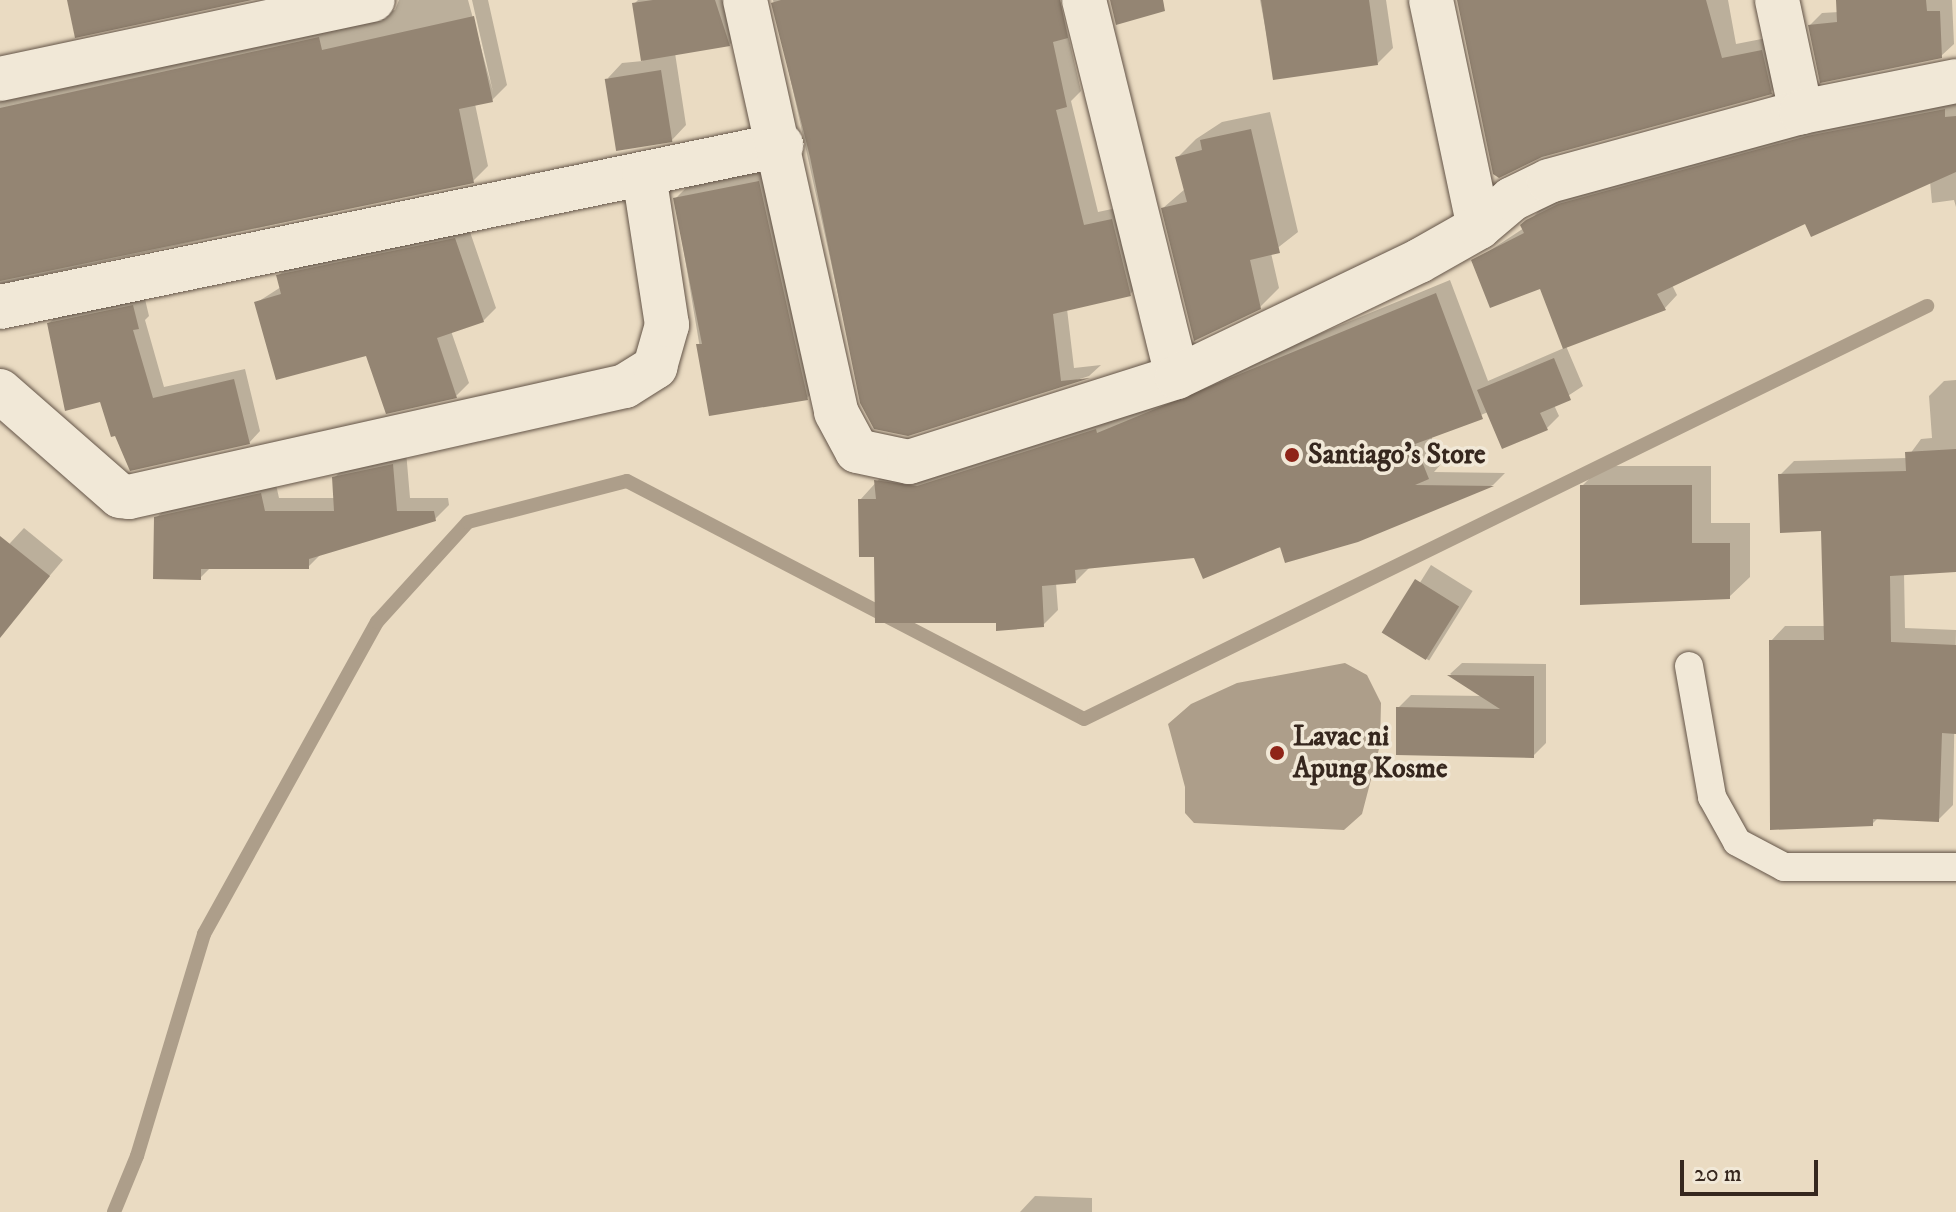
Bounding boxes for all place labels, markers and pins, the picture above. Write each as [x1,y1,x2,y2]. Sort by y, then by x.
place label: Santiago's Store [1308,438,1486,472]
marker: Santiago's Store [1283,446,1301,464]
place label: Lavac ni Apung Kosme [1293,720,1448,786]
marker: Lavac ni Apung Kosme [1268,744,1286,762]

